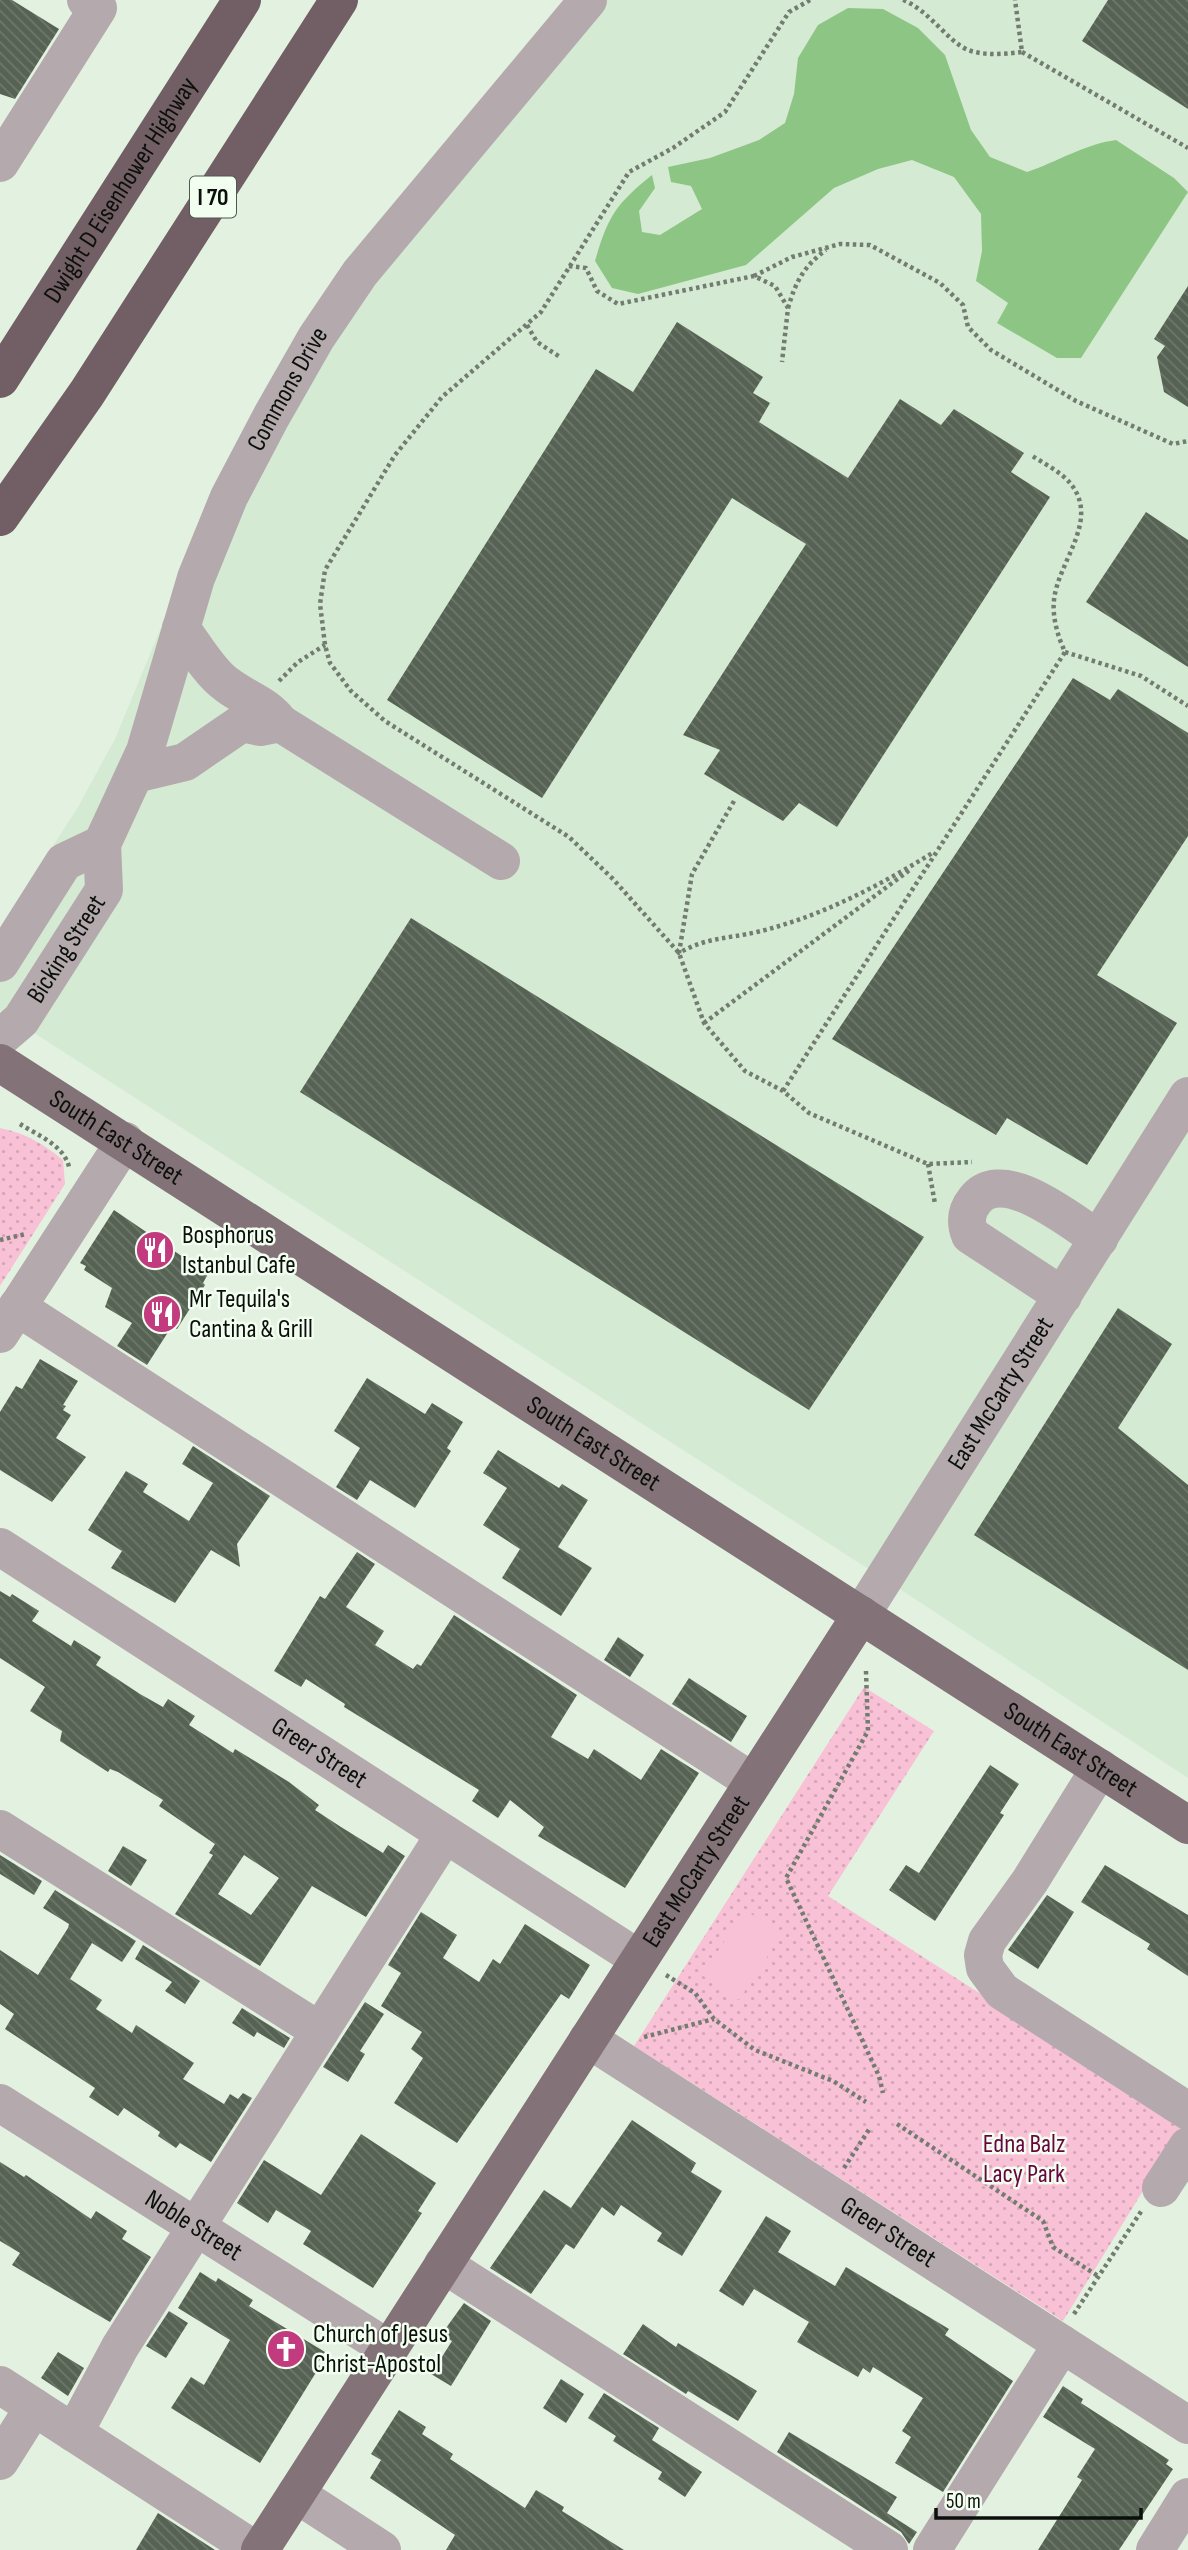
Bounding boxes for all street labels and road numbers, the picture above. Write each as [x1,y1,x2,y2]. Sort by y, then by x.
street label: Dwight D Eisenhower Highway [37,72,204,309]
road number: I 70 [190,176,236,218]
street label: Commons Drive [240,321,335,456]
street label: Bicking Street [20,889,112,1009]
street label: South East Street [44,1083,189,1192]
street label: East McCarty Street [941,1311,1060,1475]
street label: South East Street [521,1389,666,1498]
street label: South East Street [998,1695,1143,1804]
street label: Greer Street [266,1711,373,1795]
street label: East McCarty Street [636,1789,757,1953]
street label: Noble Street [139,2183,248,2268]
street label: Greer Street [835,2190,942,2274]

